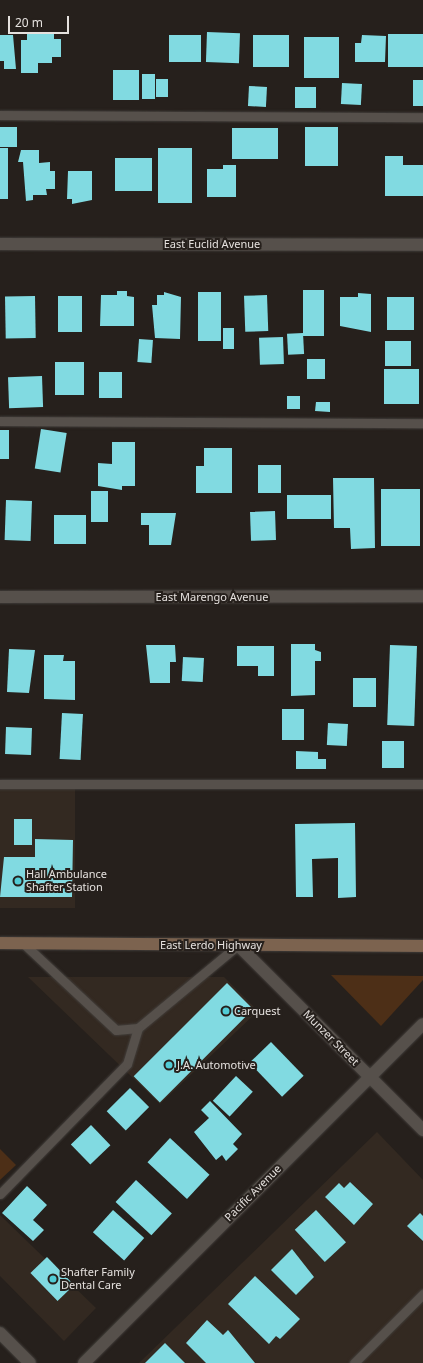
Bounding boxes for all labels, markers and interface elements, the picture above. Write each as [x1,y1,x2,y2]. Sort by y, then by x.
scale bar [10,8,71,34]
text: 20 m [15,14,43,31]
street label: East Euclid Avenue [164,237,260,251]
street label: East Marengo Avenue [156,590,268,604]
place label: Hall Ambulance Shafter Station [26,868,107,894]
marker: Hall Ambulance Shafter Station [13,876,23,886]
street label: East Lerdo Highway [160,938,262,952]
place label: Carquest [234,1004,280,1018]
marker: Carquest [221,1006,231,1016]
street label: Munzer Street [301,1008,361,1068]
place label: J.A. Automotive [177,1058,256,1072]
marker: J.A. Automotive [164,1060,174,1070]
street label: Pacific Avenue [222,1162,284,1224]
place label: Shafter Family Dental Care [61,1266,135,1292]
marker: Shafter Family Dental Care [48,1274,58,1284]

